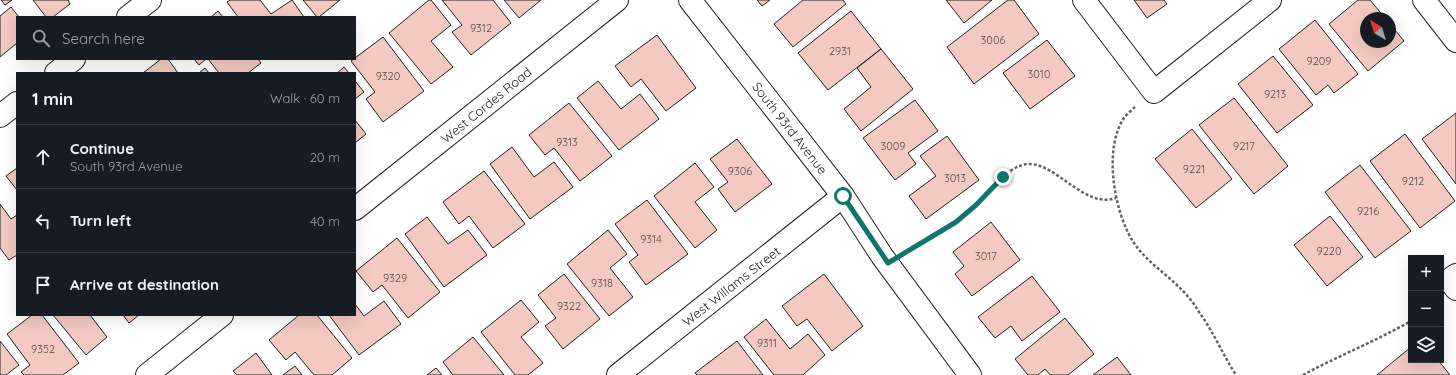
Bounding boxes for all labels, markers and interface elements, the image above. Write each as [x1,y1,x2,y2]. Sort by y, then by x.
north arrow [1360,12,1396,48]
search box [16,16,356,60]
house number: 9312 [470,21,492,35]
icon: search [30,27,52,49]
text: Search here [62,29,145,48]
house number: 3006 [981,33,1005,47]
house number: 2931 [829,44,851,58]
house number: 9209 [1307,54,1331,68]
street label: West Cordes Road [437,64,535,146]
house number: 3010 [1028,67,1050,81]
house number: 9320 [376,69,400,83]
street label: South 93rd Avenue [749,79,831,177]
house number: 9213 [1264,87,1286,101]
text: 1 min [32,88,73,109]
text: Walk · 60 m [270,90,340,106]
house number: 9313 [556,135,578,149]
text: Continue [70,139,134,158]
house number: 3009 [881,139,906,153]
house number: 9217 [1233,139,1255,153]
icon: ahead [32,146,54,168]
text: 20 m [310,149,340,165]
text: South 93rd Avenue [70,158,183,174]
house number: 9221 [1183,162,1205,176]
house number: 9306 [728,164,752,178]
route end [994,168,1012,186]
house number: 3013 [944,171,966,185]
house number: 9212 [1402,174,1424,188]
route start [834,187,852,205]
house number: 9216 [1357,204,1379,218]
icon: left [32,210,54,232]
text: Turn left [70,211,132,230]
text: 40 m [310,213,340,229]
house number: 9314 [640,232,662,246]
street label: West Willams Street [679,243,783,329]
house number: 9220 [1317,244,1341,258]
house number: 3017 [975,249,997,263]
map controls [1408,255,1444,363]
button: + [1408,255,1444,291]
house number: 9329 [383,271,407,285]
icon: arrive [32,274,54,296]
text: Arrive at destination [70,275,219,294]
house number: 9318 [591,276,613,290]
button: − [1408,291,1444,327]
house number: 9322 [557,299,581,313]
button: layers [1408,327,1444,363]
house number: 9311 [757,336,777,350]
house number: 9352 [31,342,55,356]

